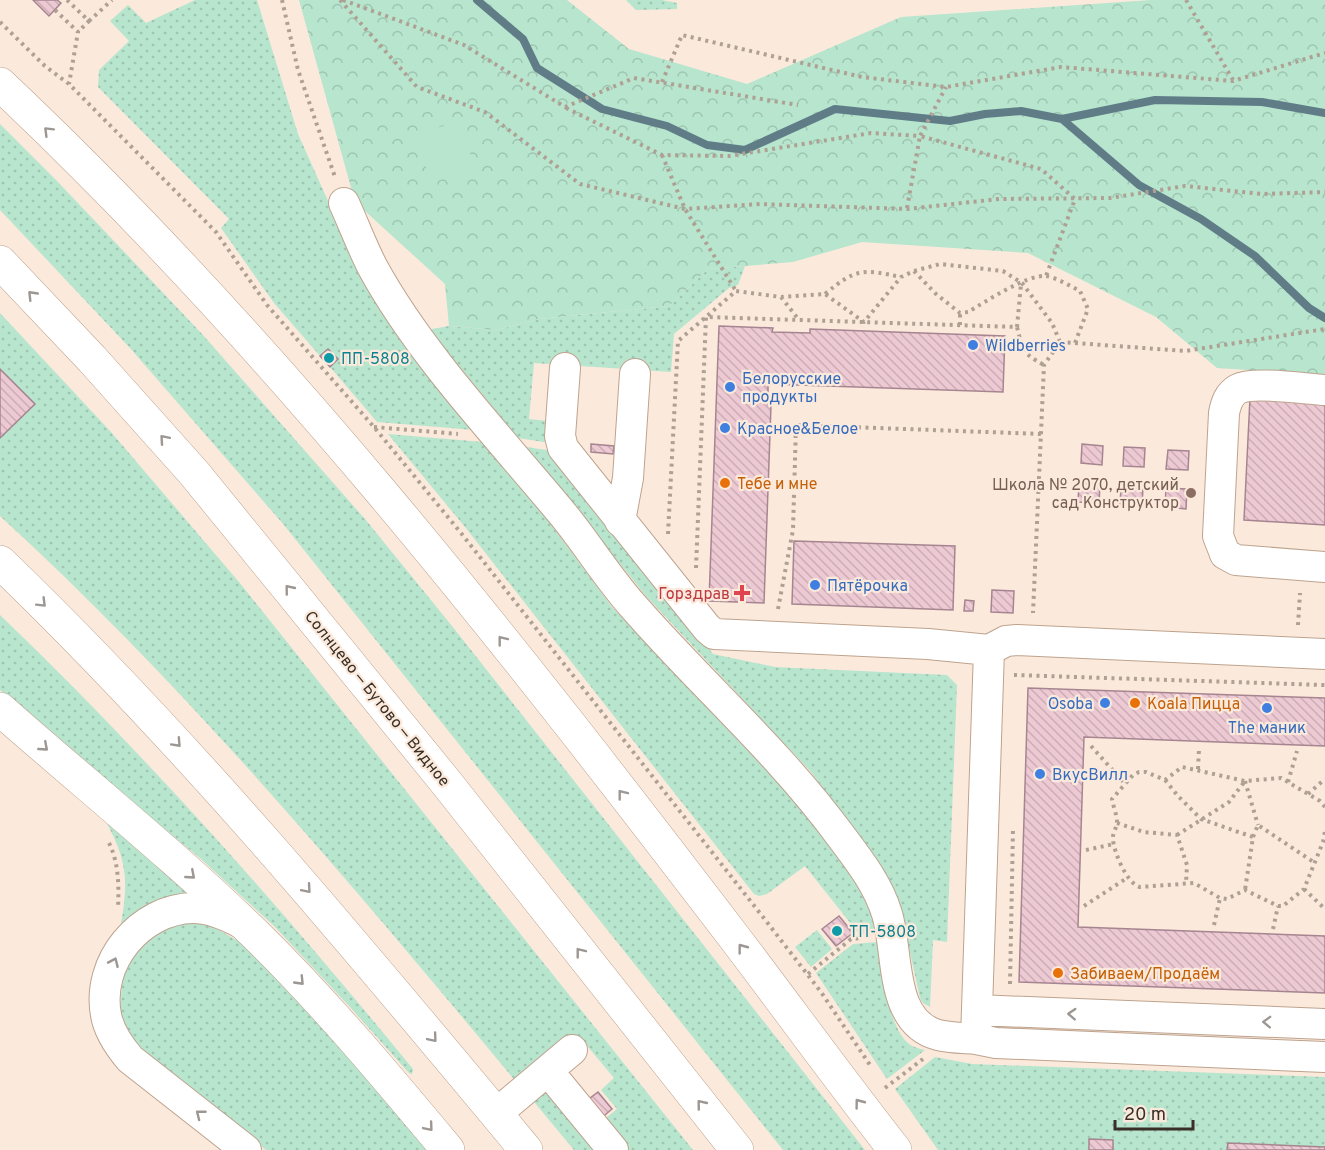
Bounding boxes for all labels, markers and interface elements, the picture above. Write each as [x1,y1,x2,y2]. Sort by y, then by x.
one-way arrow [45,128,56,139]
one-way arrow [28,292,39,302]
place label: Wildberries [985,337,1066,357]
marker: Wildberries [966,338,980,352]
place label: ПП-5808 [341,350,410,370]
marker: ПП-5808 [322,351,336,365]
place label: Белорусские продукты [742,370,841,408]
marker: Белорусские продукты [723,380,737,394]
place label: Красное&Белое [737,420,858,440]
marker: Красное&Белое [718,421,732,435]
one-way arrow [160,435,171,446]
place label: Тебе и мне [737,475,817,495]
marker: Тебе и мне [718,476,732,490]
place label: Школа № 2070, детский сад Конструктор [992,476,1179,514]
marker: Школа № 2070, детский сад Конструктор [1184,486,1198,500]
place label: Пятёрочка [827,577,908,597]
marker: Пятёрочка [808,578,822,592]
one-way arrow [285,585,296,596]
place label: Горздрав [658,585,730,605]
marker: Горздрав [735,586,749,600]
one-way arrow [34,595,45,606]
street label: Солнцево — Бутово — Видное [299,607,454,791]
one-way arrow [499,636,510,647]
place label: Osoba [1048,695,1093,715]
place label: Koala Пицца [1147,695,1240,715]
marker: Osoba [1098,696,1112,710]
marker: Koala Пицца [1128,696,1142,710]
marker: The маник [1260,701,1274,715]
place label: The маник [1228,719,1306,739]
one-way arrow [170,737,181,747]
one-way arrow [37,740,48,751]
place label: ВкусВилл [1052,766,1128,786]
marker: ВкусВилл [1033,767,1047,781]
one-way arrow [619,789,630,800]
one-way arrow [184,868,195,879]
one-way arrow [300,882,311,893]
place label: ТП-5808 [849,923,916,943]
marker: ТП-5808 [830,924,844,938]
one-way arrow [738,943,749,954]
one-way arrow [576,947,587,958]
one-way arrow [107,957,119,968]
place label: Забиваем/Продаём [1070,965,1220,985]
marker: Забиваем/Продаём [1051,966,1065,980]
one-way arrow [293,973,304,984]
one-way arrow [1067,1007,1076,1020]
one-way arrow [1262,1016,1271,1028]
one-way arrow [425,1031,436,1042]
scale bar [1115,1093,1193,1131]
one-way arrow [855,1099,866,1110]
one-way arrow [697,1100,708,1111]
text: 20 m [1124,1104,1166,1127]
one-way arrow [195,1111,206,1122]
one-way arrow [422,1120,433,1131]

